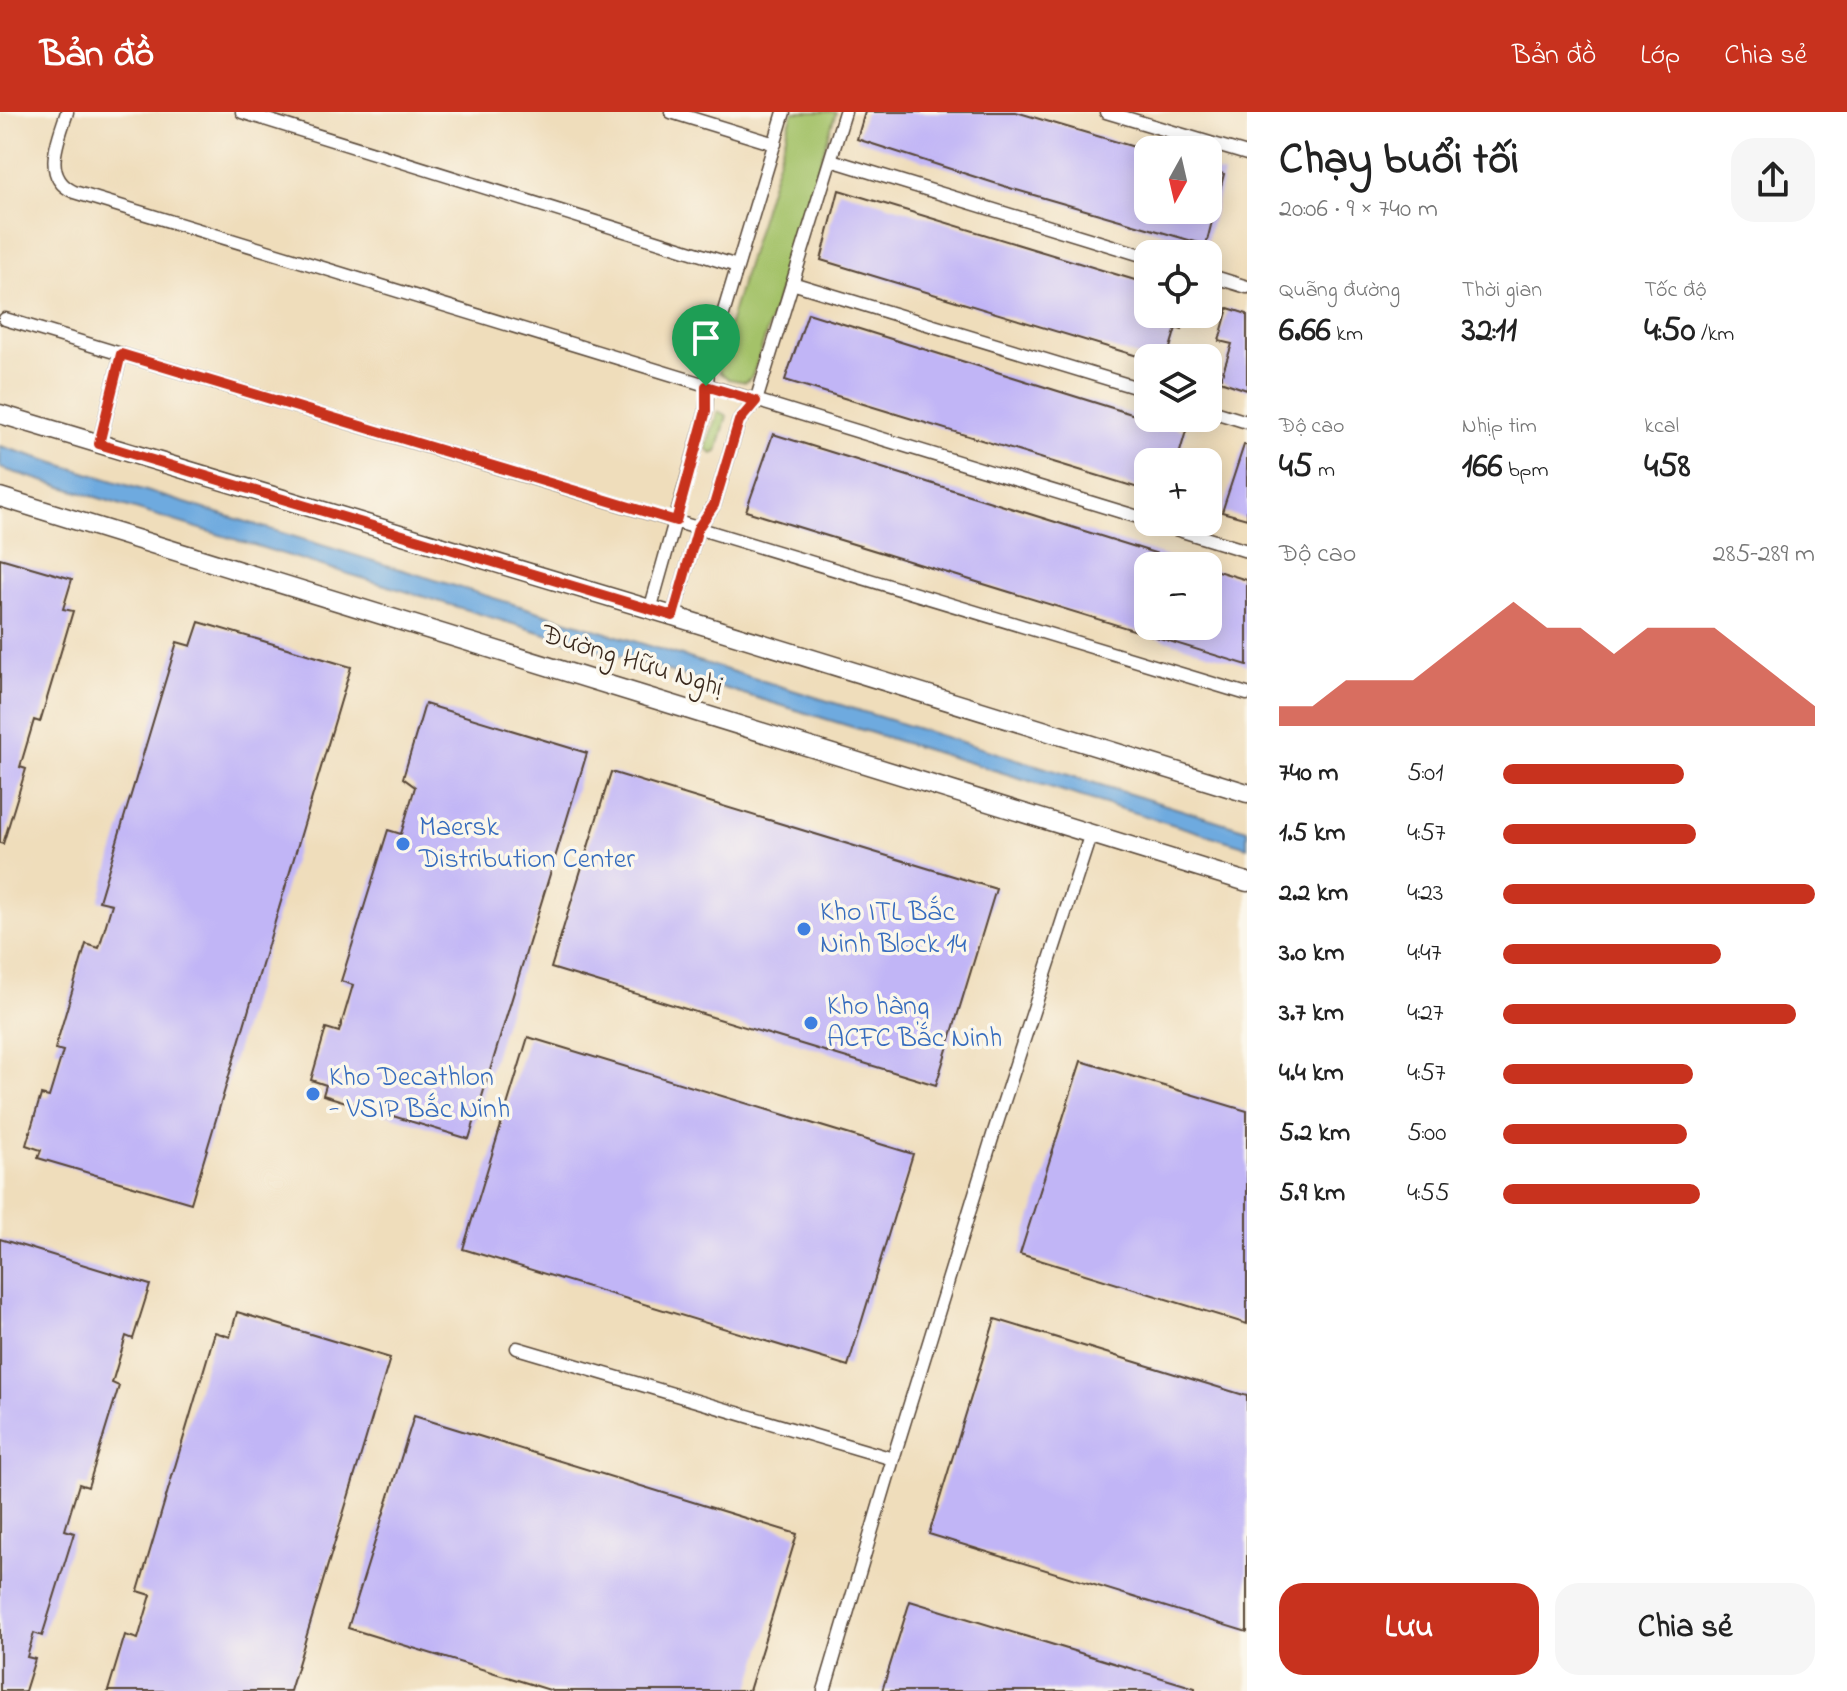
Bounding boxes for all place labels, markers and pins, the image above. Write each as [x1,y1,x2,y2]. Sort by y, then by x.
pin [672,304,740,386]
place label: Maersk Distribution Center [418,808,635,881]
marker: Maersk Distribution Center [394,835,412,853]
place label: Kho ITL Bắc Ninh Block 14 [820,893,967,966]
marker: Kho ITL Bắc Ninh Block 14 [795,920,813,938]
place label: Kho hàng ACFC Bắc Ninh [827,987,1002,1060]
marker: Kho hàng ACFC Bắc Ninh [802,1014,820,1032]
place label: Kho Decathlon - VSIP Bắc Ninh [329,1058,510,1131]
marker: Kho Decathlon - VSIP Bắc Ninh [304,1085,322,1103]

